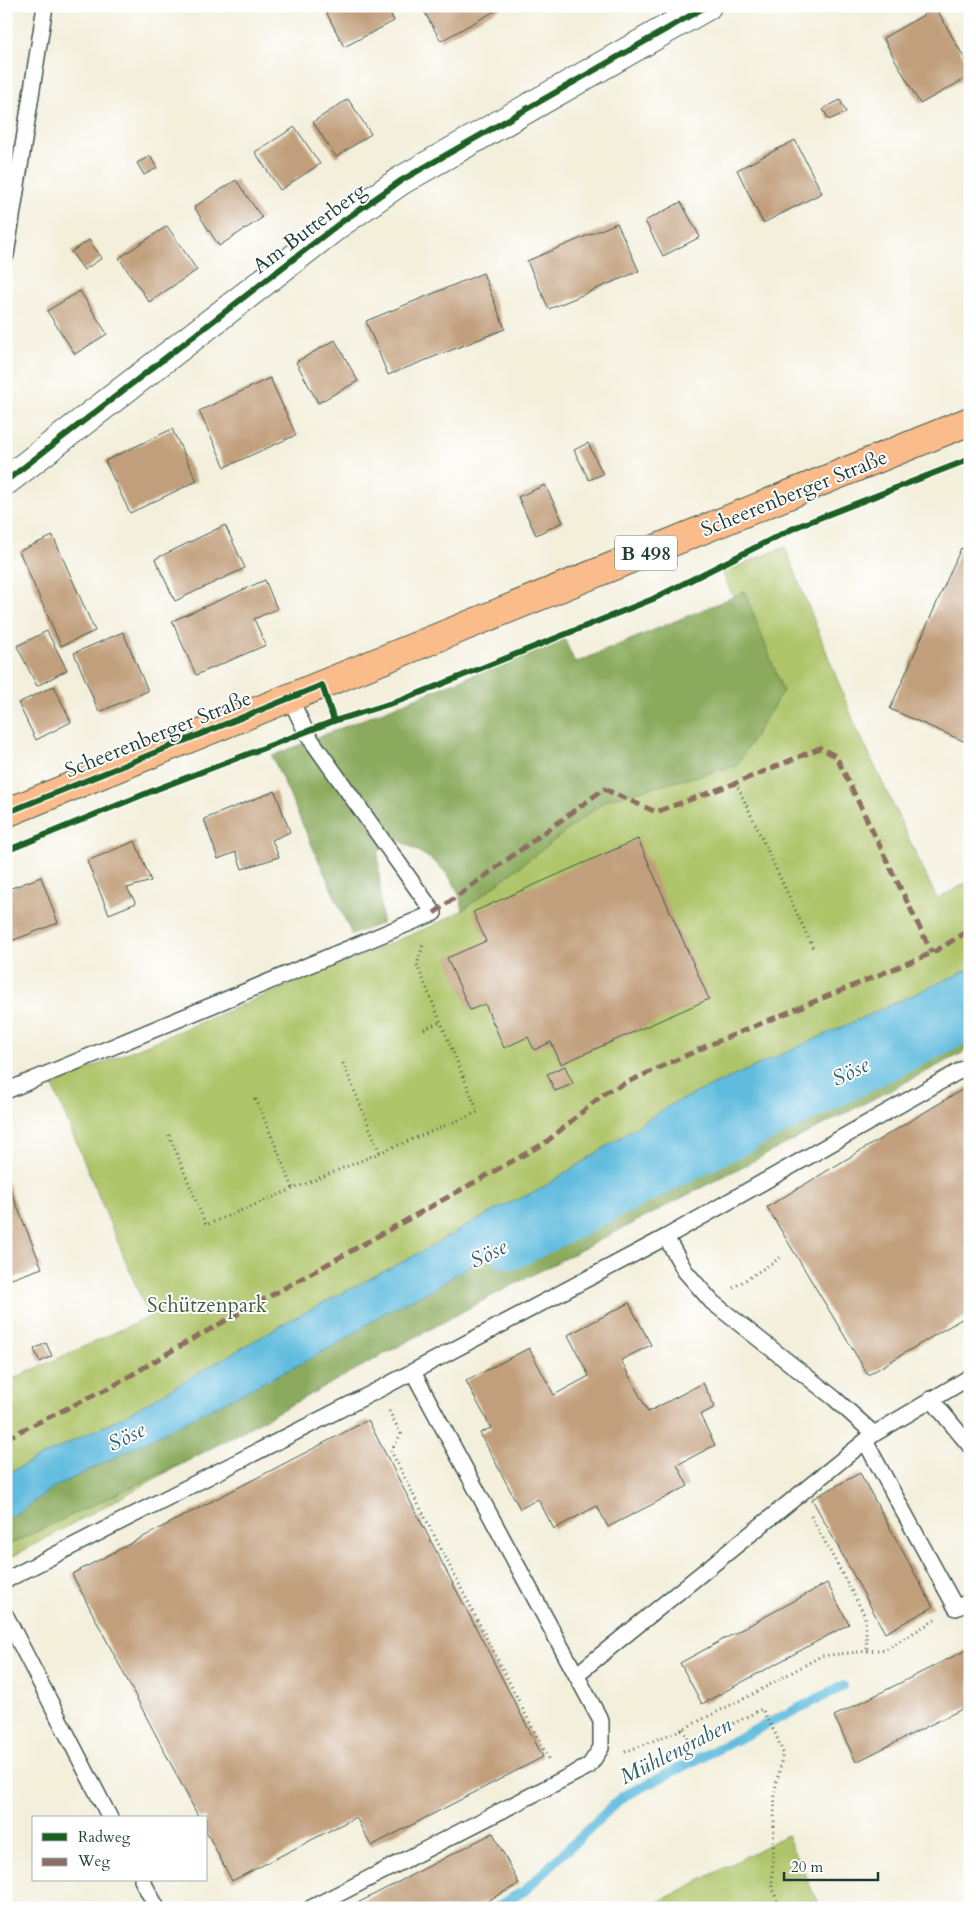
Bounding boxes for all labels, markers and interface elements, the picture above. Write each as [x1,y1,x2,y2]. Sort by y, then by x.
street label: Am Butterberg [247,176,372,281]
street label: Scheerenberger Straße [697,443,892,544]
road number: B 498 [615,536,677,570]
street label: Scheerenberger Straße [61,684,256,785]
water label: Söse [827,1050,875,1094]
water label: Söse [465,1232,513,1276]
park label: Schützenpark [147,1291,268,1320]
water label: Söse [103,1415,151,1459]
water label: Mühlengraben [614,1710,737,1792]
legend [32,1816,208,1882]
text: Radweg [78,1827,131,1847]
scale bar [784,1849,877,1881]
text: Weg [77,1851,110,1871]
text: 20 m [791,1857,823,1877]

